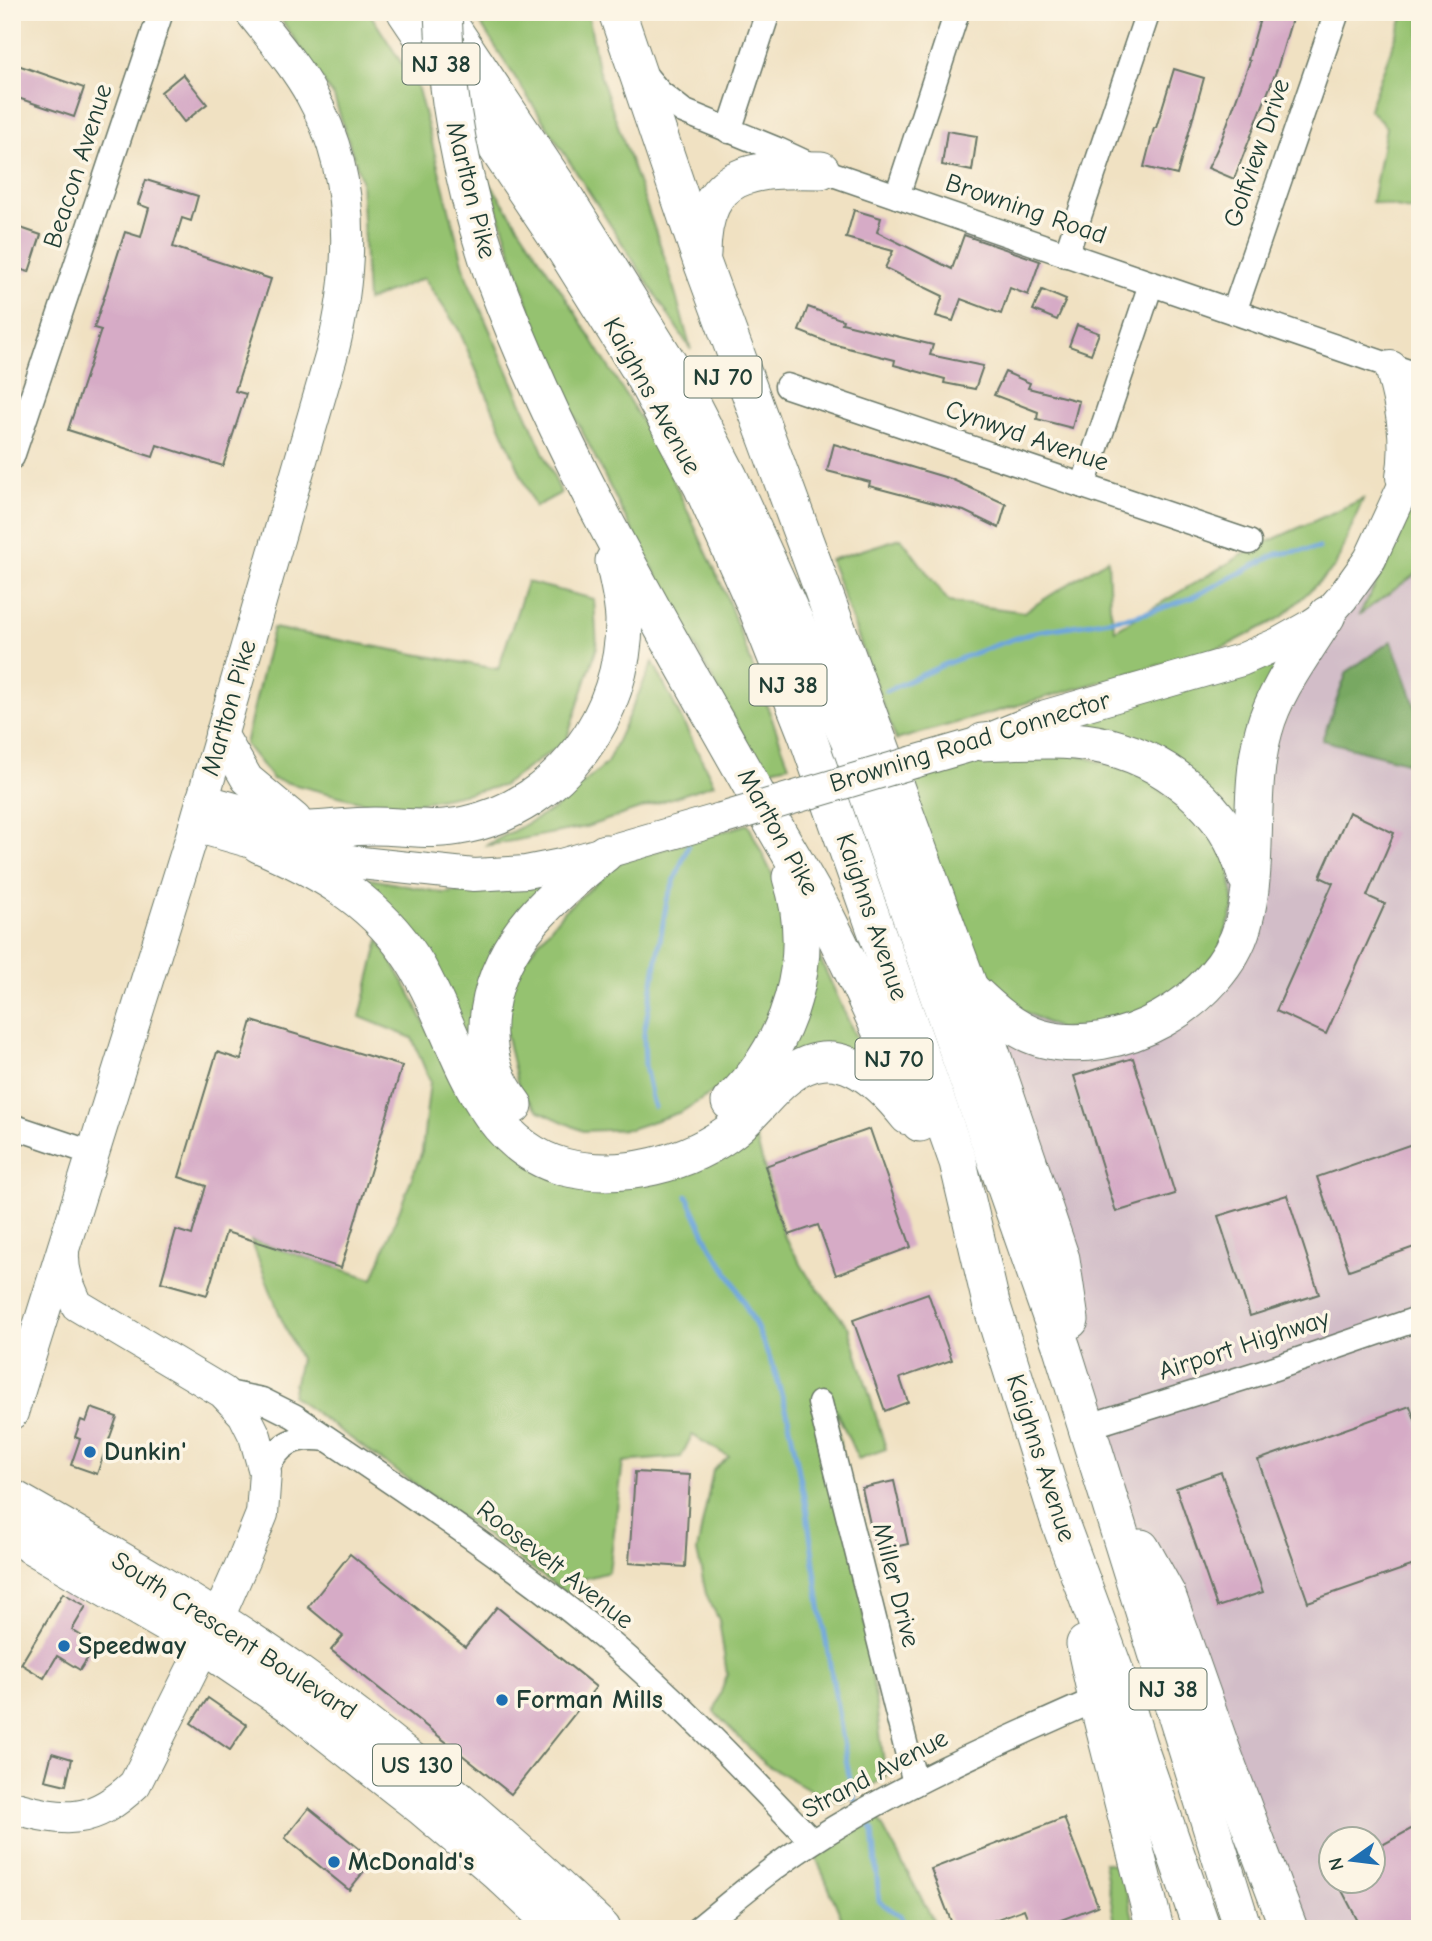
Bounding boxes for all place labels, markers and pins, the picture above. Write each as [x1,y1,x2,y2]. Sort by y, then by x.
place label: Dunkin' [104,1437,186,1467]
marker: Dunkin' [82,1444,98,1460]
place label: Speedway [78,1631,186,1661]
marker: Speedway [56,1638,72,1654]
place label: Forman Mills [516,1685,663,1715]
marker: Forman Mills [494,1692,510,1708]
place label: McDonald's [348,1847,474,1877]
marker: McDonald's [326,1854,342,1870]

